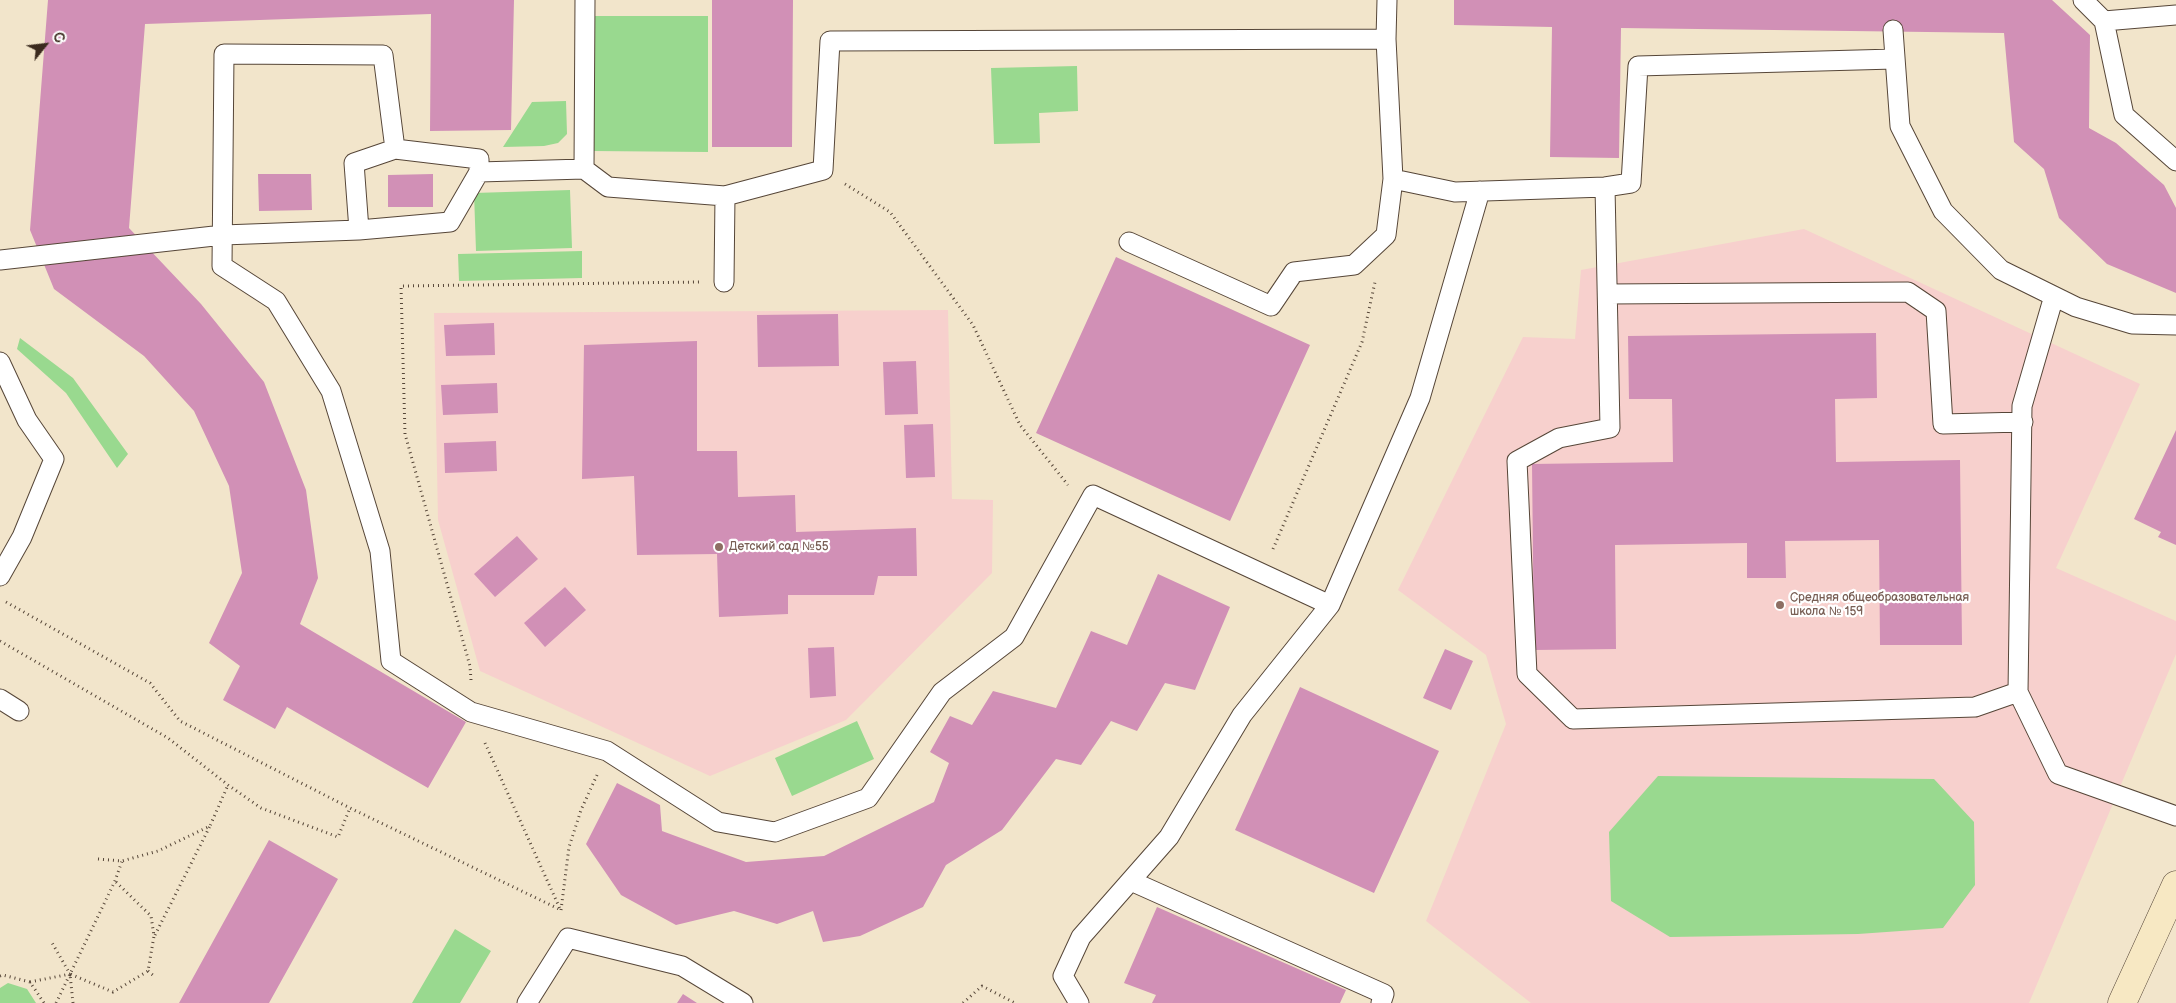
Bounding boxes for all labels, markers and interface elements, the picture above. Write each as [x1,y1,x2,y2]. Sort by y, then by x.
north arrow [20,20,70,70]
text: С [49,29,68,46]
place label: Детский сад №55 [729,540,829,554]
marker: Детский сад №55 [713,541,725,553]
place label: Средняя общеобразовательная школа № 159 [1790,591,1969,619]
marker: Средняя общеобразовательная школа № 159 [1774,599,1786,611]

